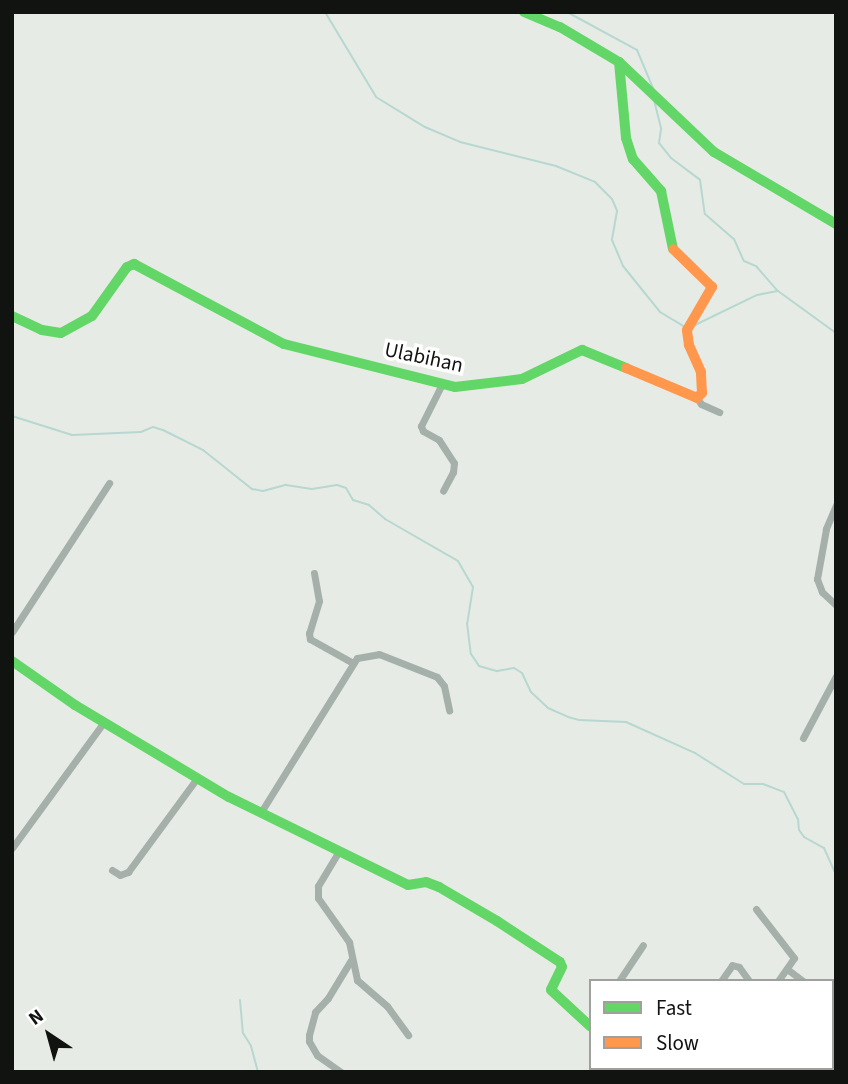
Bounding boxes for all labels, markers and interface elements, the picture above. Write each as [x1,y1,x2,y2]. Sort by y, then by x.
street label: Ulabihan [382,336,466,378]
legend [589,979,834,1070]
text: Fast [656,993,692,1023]
north arrow [14,1000,84,1070]
text: N [23,1003,49,1032]
text: Slow [656,1028,699,1058]

